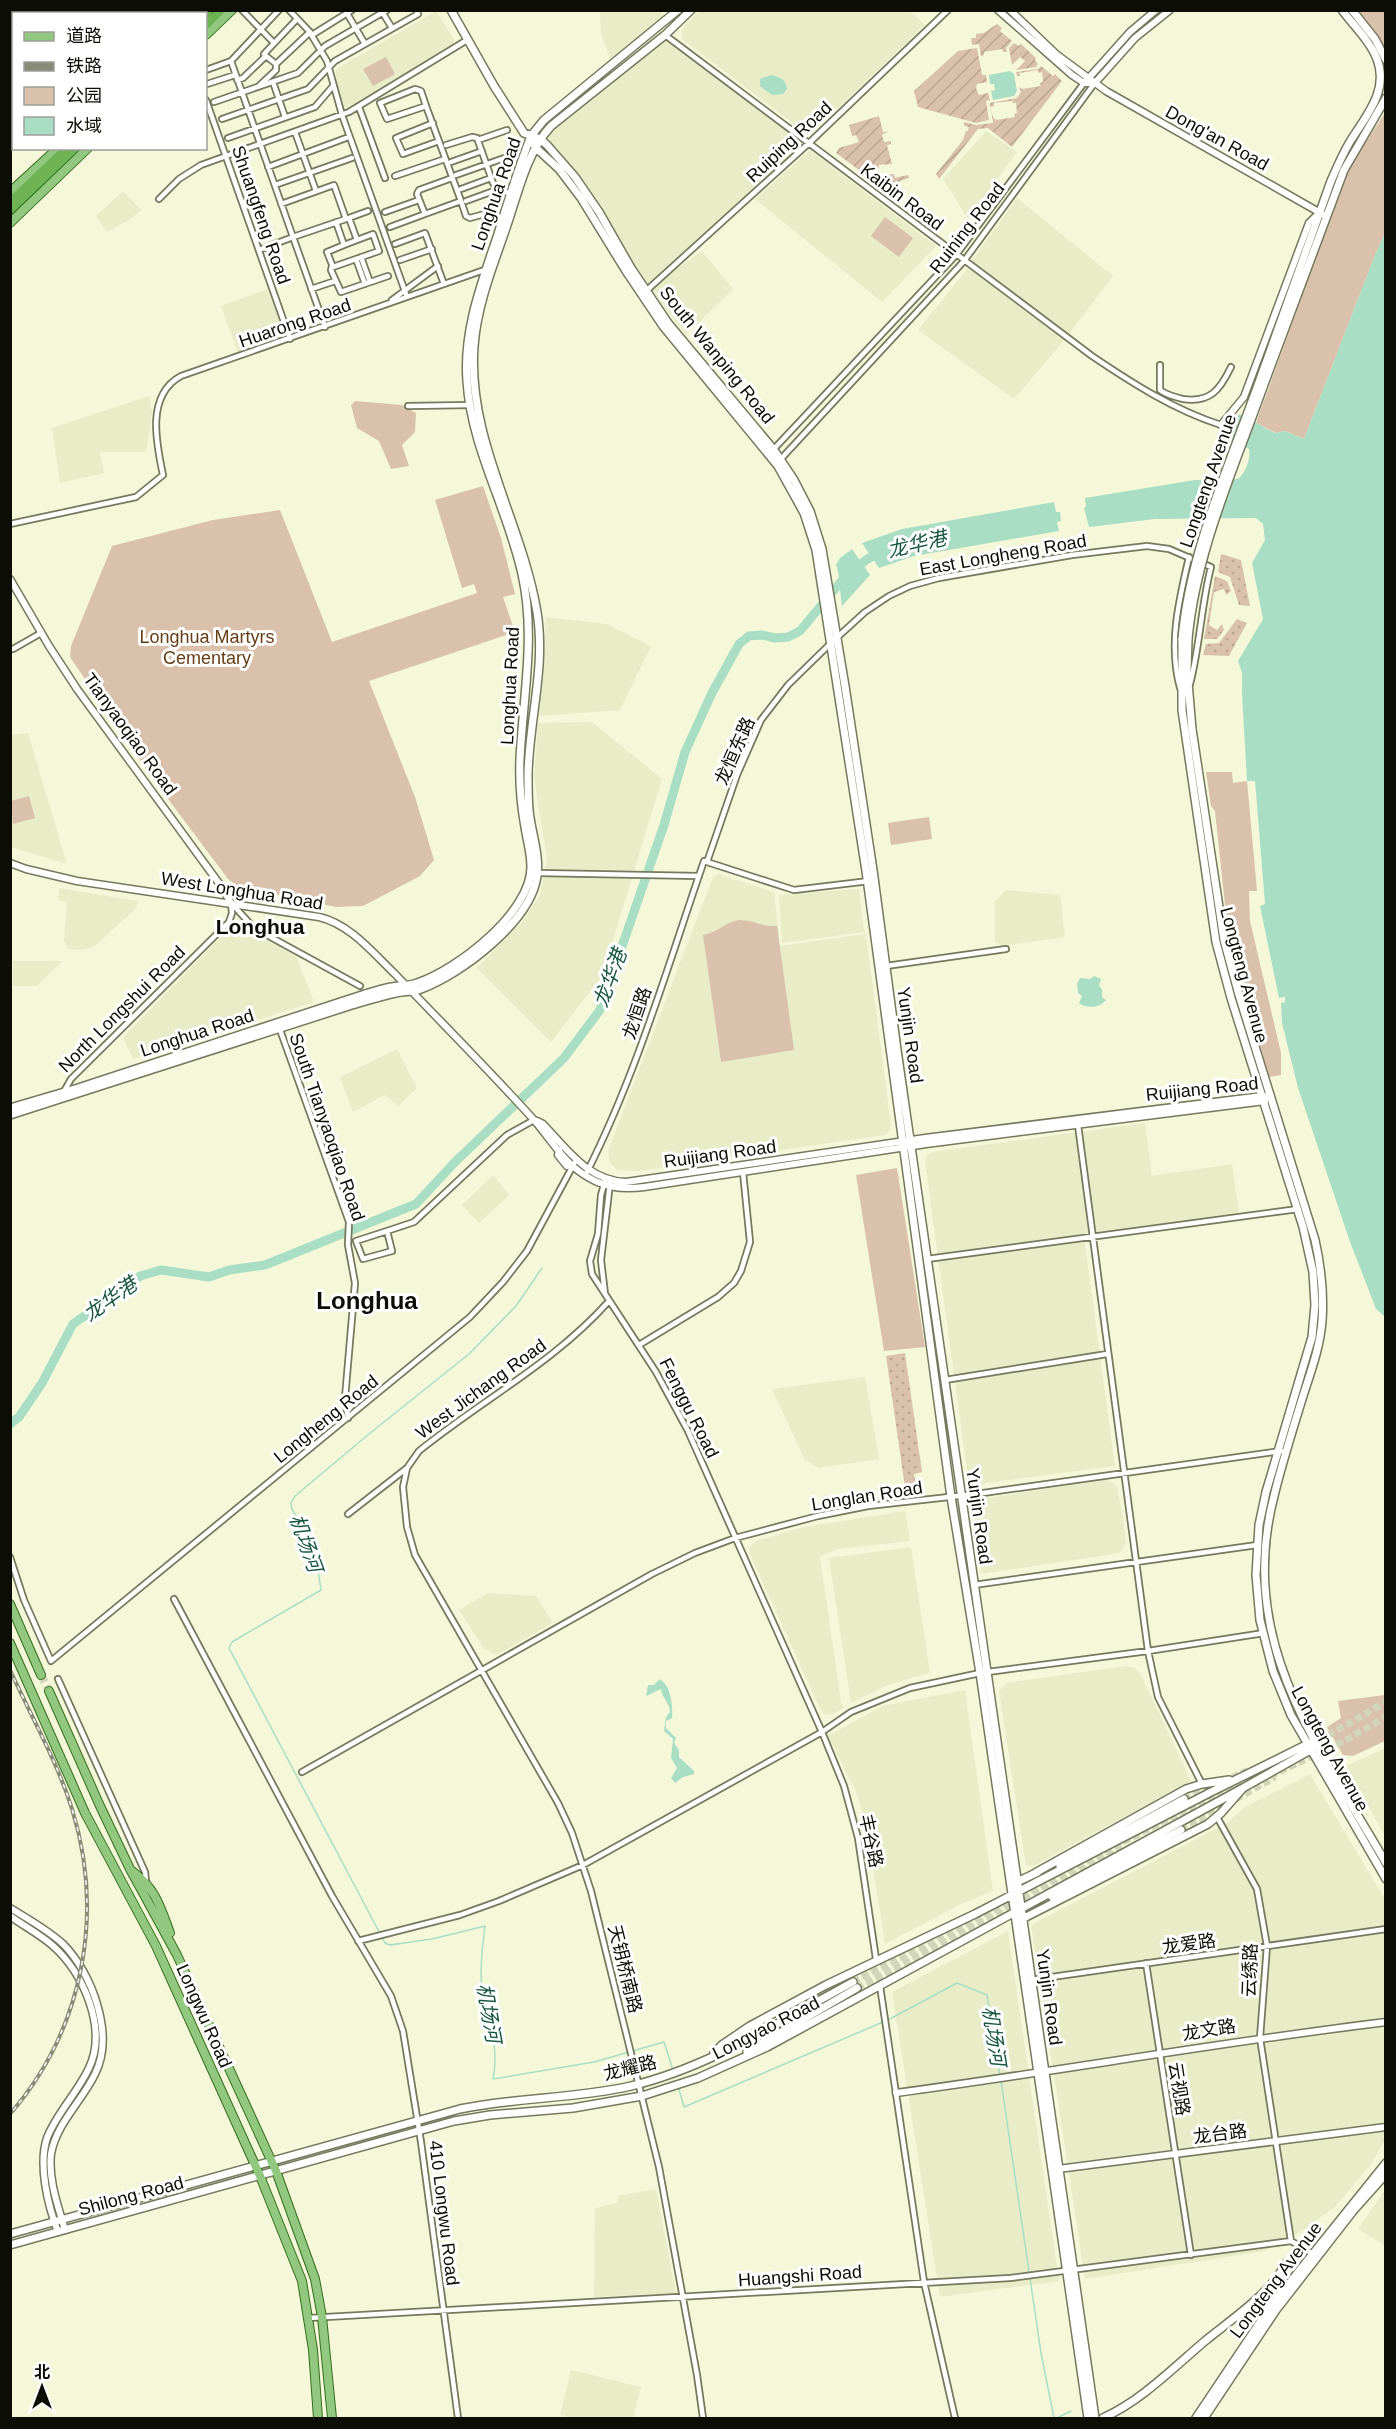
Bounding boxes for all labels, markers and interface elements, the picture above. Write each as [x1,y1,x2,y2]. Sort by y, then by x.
legend [12,12,207,150]
text: 道路 [66,26,102,46]
text: 铁路 [66,56,102,76]
text: 公园 [66,86,102,106]
street label: Ruiping Road [742,97,836,187]
street label: Dong'an Road [1162,101,1272,175]
text: 水域 [66,116,102,136]
street label: Longhua Road [467,135,525,253]
street label: Shuangfeng Road [228,143,294,287]
street label: Kaibin Road [857,160,947,234]
street label: Ruining Road [926,179,1008,277]
street label: South Wanping Road [656,282,778,428]
street label: Huarong Road [236,294,354,352]
street label: Longteng Avenue [1176,412,1240,550]
water label: 龙华港 [885,526,952,561]
street label: East Longheng Road [918,530,1088,580]
park label: Longhua Martyrs Cementary [139,627,275,668]
street label: Longhua Road [497,627,523,745]
street label: Tianyaoqiao Road [79,669,181,799]
street label: 龙恒东路 [711,714,759,788]
street label: West Longhua Road [160,868,324,914]
street label: Longteng Avenue [1216,905,1272,1045]
district label: Longhua [216,915,305,938]
street label: North Longshui Road [55,942,189,1076]
water label: 龙华港 [589,943,632,1010]
street label: 龙恒路 [619,984,655,1042]
street label: Yunjin Road [893,986,927,1084]
street label: Longhua Road [138,1005,256,1061]
street label: South Tianyaoqiao Road [285,1031,369,1223]
street label: Ruijiang Road [1145,1073,1259,1105]
street label: Ruijiang Road [663,1136,777,1172]
water label: 龙华港 [79,1271,143,1325]
district label: Longhua [316,1287,418,1314]
street label: West Jichang Road [412,1335,550,1443]
street label: Fenggu Road [655,1355,723,1461]
street label: Longheng Road [270,1371,382,1467]
street label: Yunjin Road [962,1467,996,1565]
street label: Longlan Road [810,1477,924,1515]
water label: 机场河 [285,1511,328,1579]
street label: Longteng Avenue [1287,1683,1373,1815]
street label: 丰谷路 [856,1813,886,1869]
street label: 天钥桥南路 [604,1923,646,2015]
street label: 龙爱路 [1161,1930,1217,1958]
street label: 云绣路 [1239,1943,1261,1997]
street label: Yunjin Road [1032,1948,1066,2046]
street label: Longwu Road [172,1961,236,2071]
water label: 机场河 [473,1982,506,2048]
street label: Longyao Road [709,1993,823,2063]
water label: 机场河 [978,2005,1010,2071]
street label: 龙文路 [1181,2016,1237,2044]
street label: 龙耀路 [601,2052,659,2084]
street label: 云视路 [1165,2061,1193,2117]
street label: 龙台路 [1192,2121,1248,2147]
street label: 410 Longwu Road [425,2139,463,2287]
street label: Shilong Road [76,2172,186,2220]
street label: Longteng Avenue [1226,2218,1326,2342]
street label: Huangshi Road [737,2262,863,2290]
north arrow [12,2357,72,2417]
text: 北 [34,2364,50,2381]

